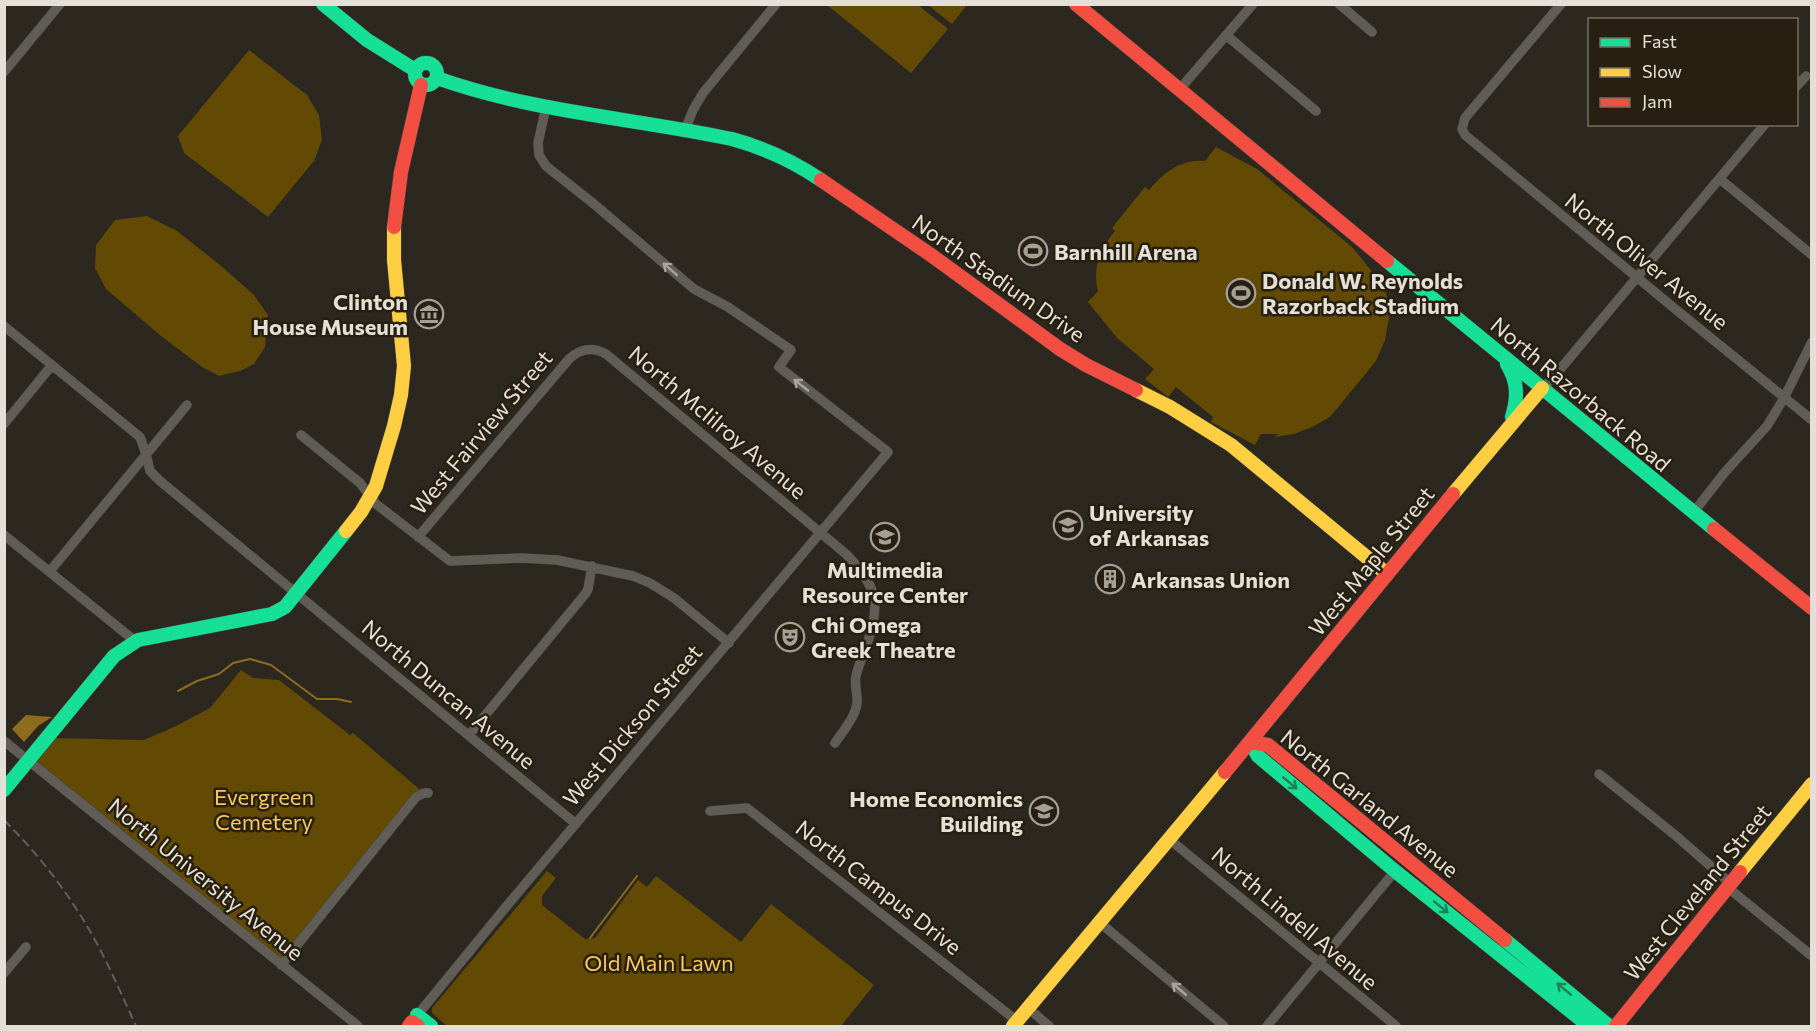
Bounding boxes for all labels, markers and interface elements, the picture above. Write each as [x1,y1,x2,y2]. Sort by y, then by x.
legend [1588,18,1798,126]
text: Fast [1642,30,1677,52]
text: Slow [1642,60,1682,82]
text: Jam [1642,90,1672,112]
street label: North Oliver Avenue [1560,187,1734,335]
street label: North Stadium Drive [907,208,1091,348]
sports icon: Barnhill Arena [1017,235,1049,267]
place label: Barnhill Arena [1054,238,1198,265]
one-way arrow [663,262,678,276]
place label: Donald W. Reynolds Razorback Stadium [1262,267,1463,319]
sports icon: Donald W. Reynolds Razorback Stadium [1225,277,1257,309]
place label: Clinton House Museum [253,288,408,340]
museum icon: Clinton House Museum [413,298,445,330]
street label: North Razorback Road [1486,311,1676,477]
street label: North McIilroy Avenue [624,340,812,504]
street label: West Fairview Street [404,344,558,520]
one-way arrow [794,378,810,391]
street label: West Maple Street [1302,481,1440,641]
place label: University of Arkansas [1089,499,1209,551]
school or university icon: University of Arkansas [1052,509,1084,541]
school or university icon: Multimedia Resource Center [869,521,901,553]
place label: Multimedia Resource Center [802,556,968,608]
building icon: Arkansas Union [1094,563,1126,595]
place label: Arkansas Union [1131,566,1290,593]
place label: Chi Omega Greek Theatre [811,611,956,663]
street label: North Duncan Avenue [357,614,541,774]
theatre icon: Chi Omega Greek Theatre [774,621,806,653]
street label: West Dickson Street [557,639,707,811]
street label: North Garland Avenue [1276,723,1464,883]
one-way arrow [1282,776,1297,790]
park label: Evergreen Cemetery [214,783,314,835]
place label: Home Economics Building [849,785,1023,837]
street label: North University Avenue [103,792,309,966]
school or university icon: Home Economics Building [1028,795,1060,827]
street label: West Cleveland Street [1618,798,1776,986]
street label: North Campus Drive [791,814,967,960]
street label: North Lindell Avenue [1207,841,1383,995]
one-way arrow [1433,901,1449,914]
park label: Old Main Lawn [584,949,734,976]
one-way arrow [1172,982,1187,996]
one-way arrow [1557,983,1573,996]

